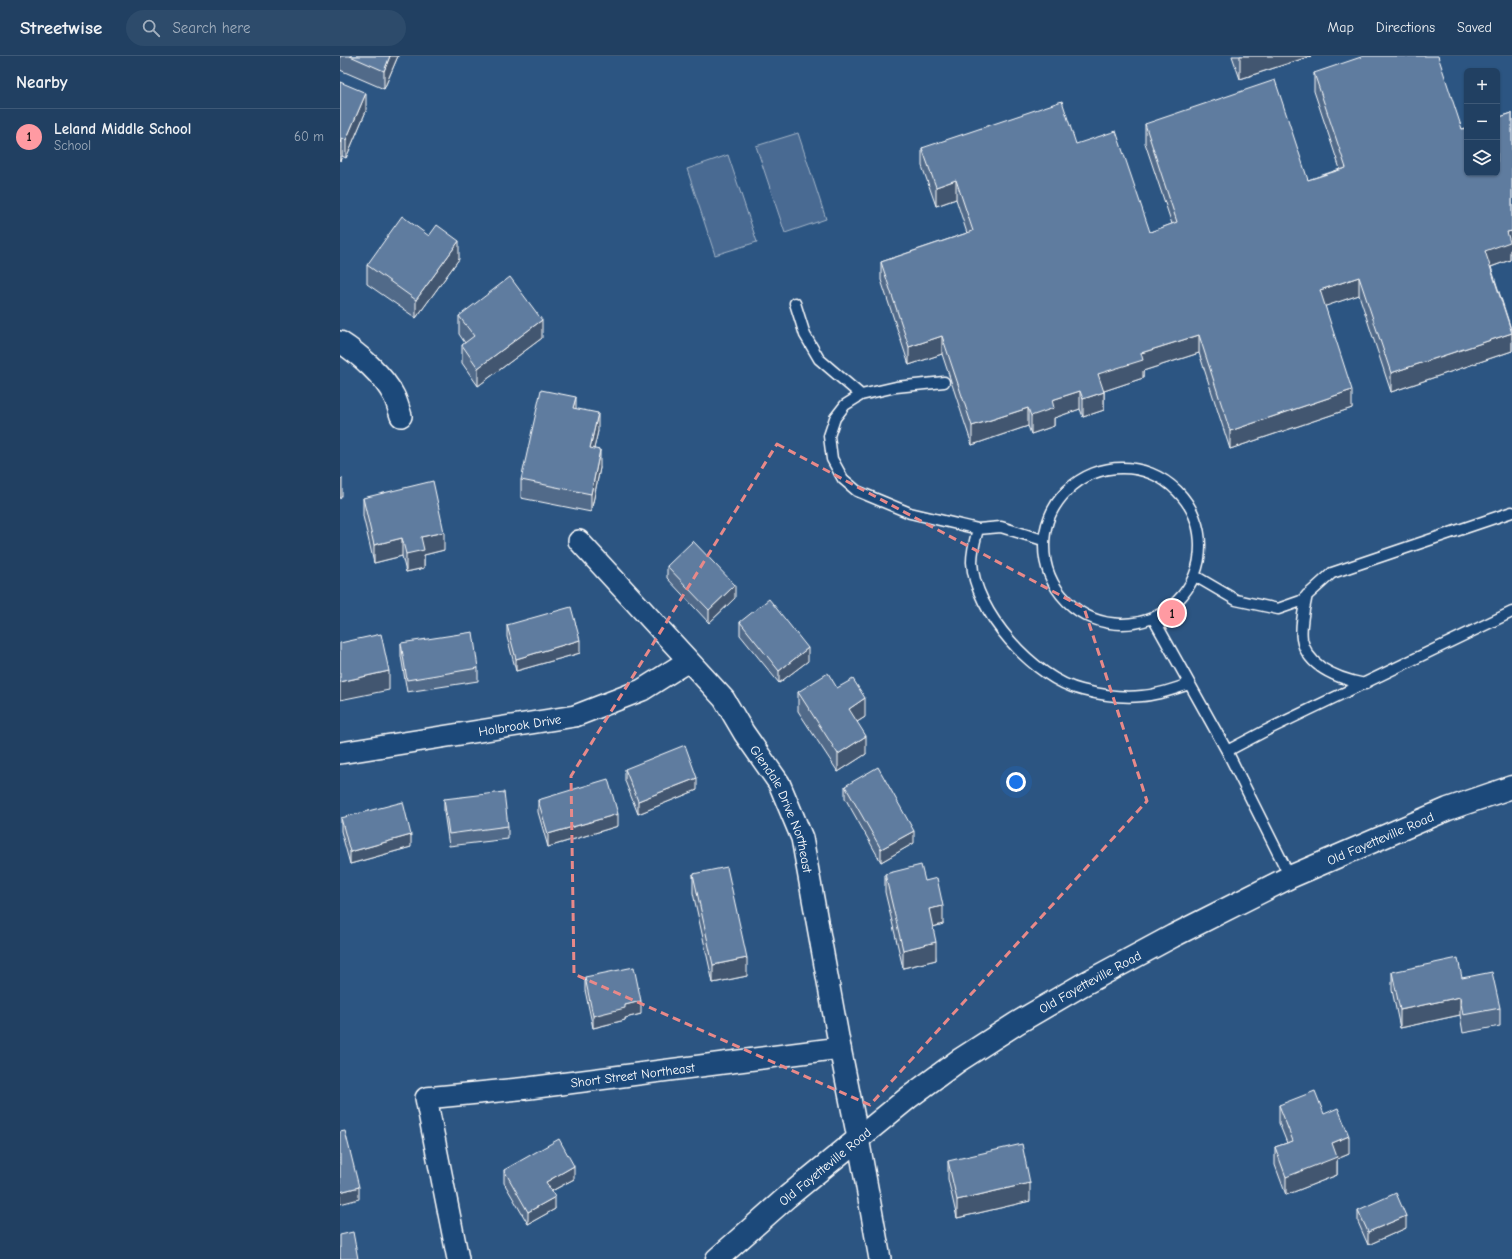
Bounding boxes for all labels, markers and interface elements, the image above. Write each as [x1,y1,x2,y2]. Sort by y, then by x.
search box [126,10,406,46]
text: Streetwise [20,17,102,39]
icon: search [140,17,162,39]
text: Search here [172,19,250,37]
text: Map [1327,19,1354,36]
text: Directions [1376,19,1435,36]
text: Saved [1457,19,1492,36]
map controls [1464,68,1500,176]
button: + [1464,68,1500,104]
text: Nearby [16,73,67,92]
button: − [1464,104,1500,140]
text: Leland Middle School [54,120,191,138]
text: 1 [26,129,32,144]
text: 60 m [294,129,324,144]
text: School [54,138,91,153]
button: layers [1464,140,1500,176]
pin: 1 [1159,598,1185,628]
street label: Holbrook Drive [477,711,563,739]
street label: Glendale Drive Northeast [747,742,815,875]
your location [1006,772,1026,792]
street label: Old Fayetteville Road [1325,809,1436,868]
street label: Old Fayetteville Road [1036,948,1144,1017]
street label: Short Street Northeast [570,1060,697,1091]
street label: Old Fayetteville Road [776,1125,874,1209]

